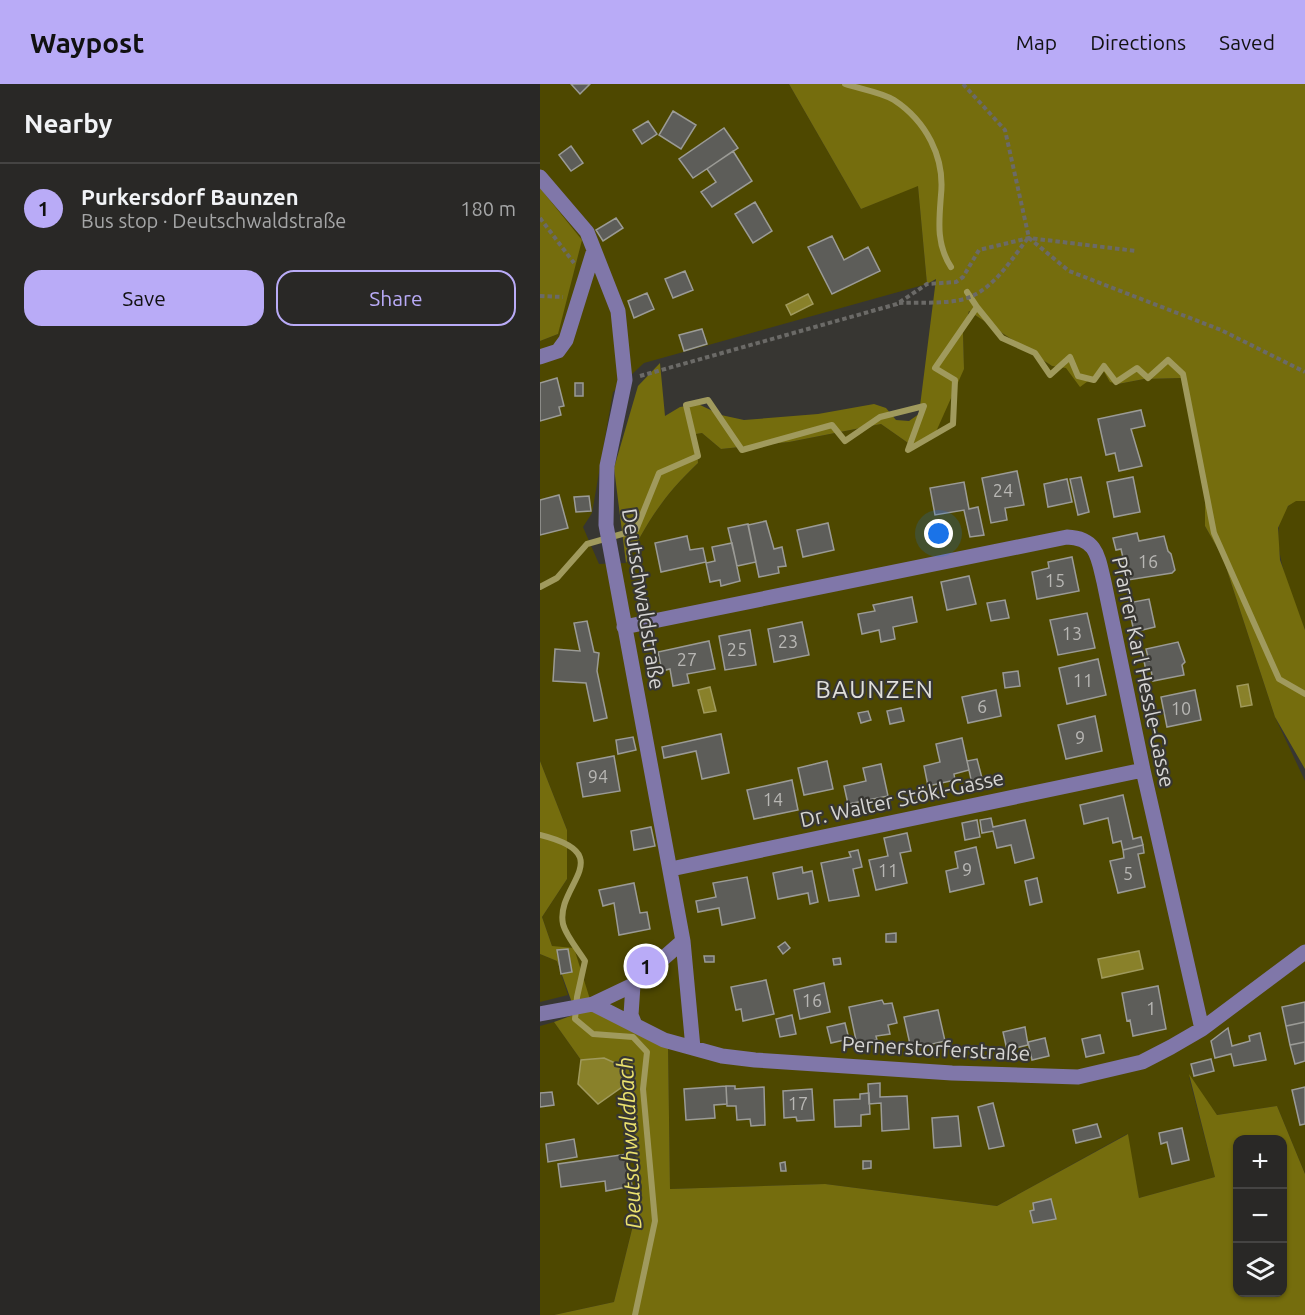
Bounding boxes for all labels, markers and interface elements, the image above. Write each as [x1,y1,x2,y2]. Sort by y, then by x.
text: Waypost [30,27,144,58]
text: Map [1016,30,1057,54]
text: Directions [1090,30,1186,54]
text: Saved [1219,30,1275,54]
text: Nearby [24,109,112,138]
text: Purkersdorf Baunzen [81,184,299,209]
text: 1 [38,197,49,220]
text: 180 m [460,197,516,220]
text: Bus stop · Deutschwaldstraße [81,209,346,232]
button: Save [24,270,264,326]
button: Share [276,270,516,326]
house number: 24 [993,480,1013,500]
street label: Deutschwaldstraße [618,507,670,691]
your location [924,519,953,548]
house number: 16 [1138,551,1158,571]
street label: Pfarrer Karl Hessle-Gasse [1108,554,1180,790]
house number: 15 [1045,570,1065,590]
house number: 13 [1062,623,1082,643]
house number: 23 [778,631,798,651]
house number: 25 [727,639,747,659]
house number: 27 [677,649,697,669]
house number: 11 [1073,670,1093,690]
district label: BAUNZEN [816,676,934,703]
house number: 6 [977,696,987,716]
house number: 10 [1171,698,1191,718]
house number: 9 [1075,727,1085,747]
street label: Dr. Walter Stökl-Gasse [798,765,1006,831]
house number: 94 [588,766,608,786]
house number: 14 [763,789,783,809]
house number: 9 [962,859,972,879]
house number: 11 [878,860,898,880]
house number: 5 [1123,863,1133,883]
pin: 1 [626,944,666,988]
house number: 16 [802,990,822,1010]
house number: 1 [1146,998,1156,1018]
street label: Pernerstorferstraße [841,1031,1031,1065]
water label: Deutschwaldbach [612,1056,645,1230]
house number: 17 [788,1093,808,1113]
map controls [1233,1135,1287,1297]
button: + [1233,1135,1287,1189]
button: − [1233,1189,1287,1243]
button: layers [1233,1243,1287,1297]

